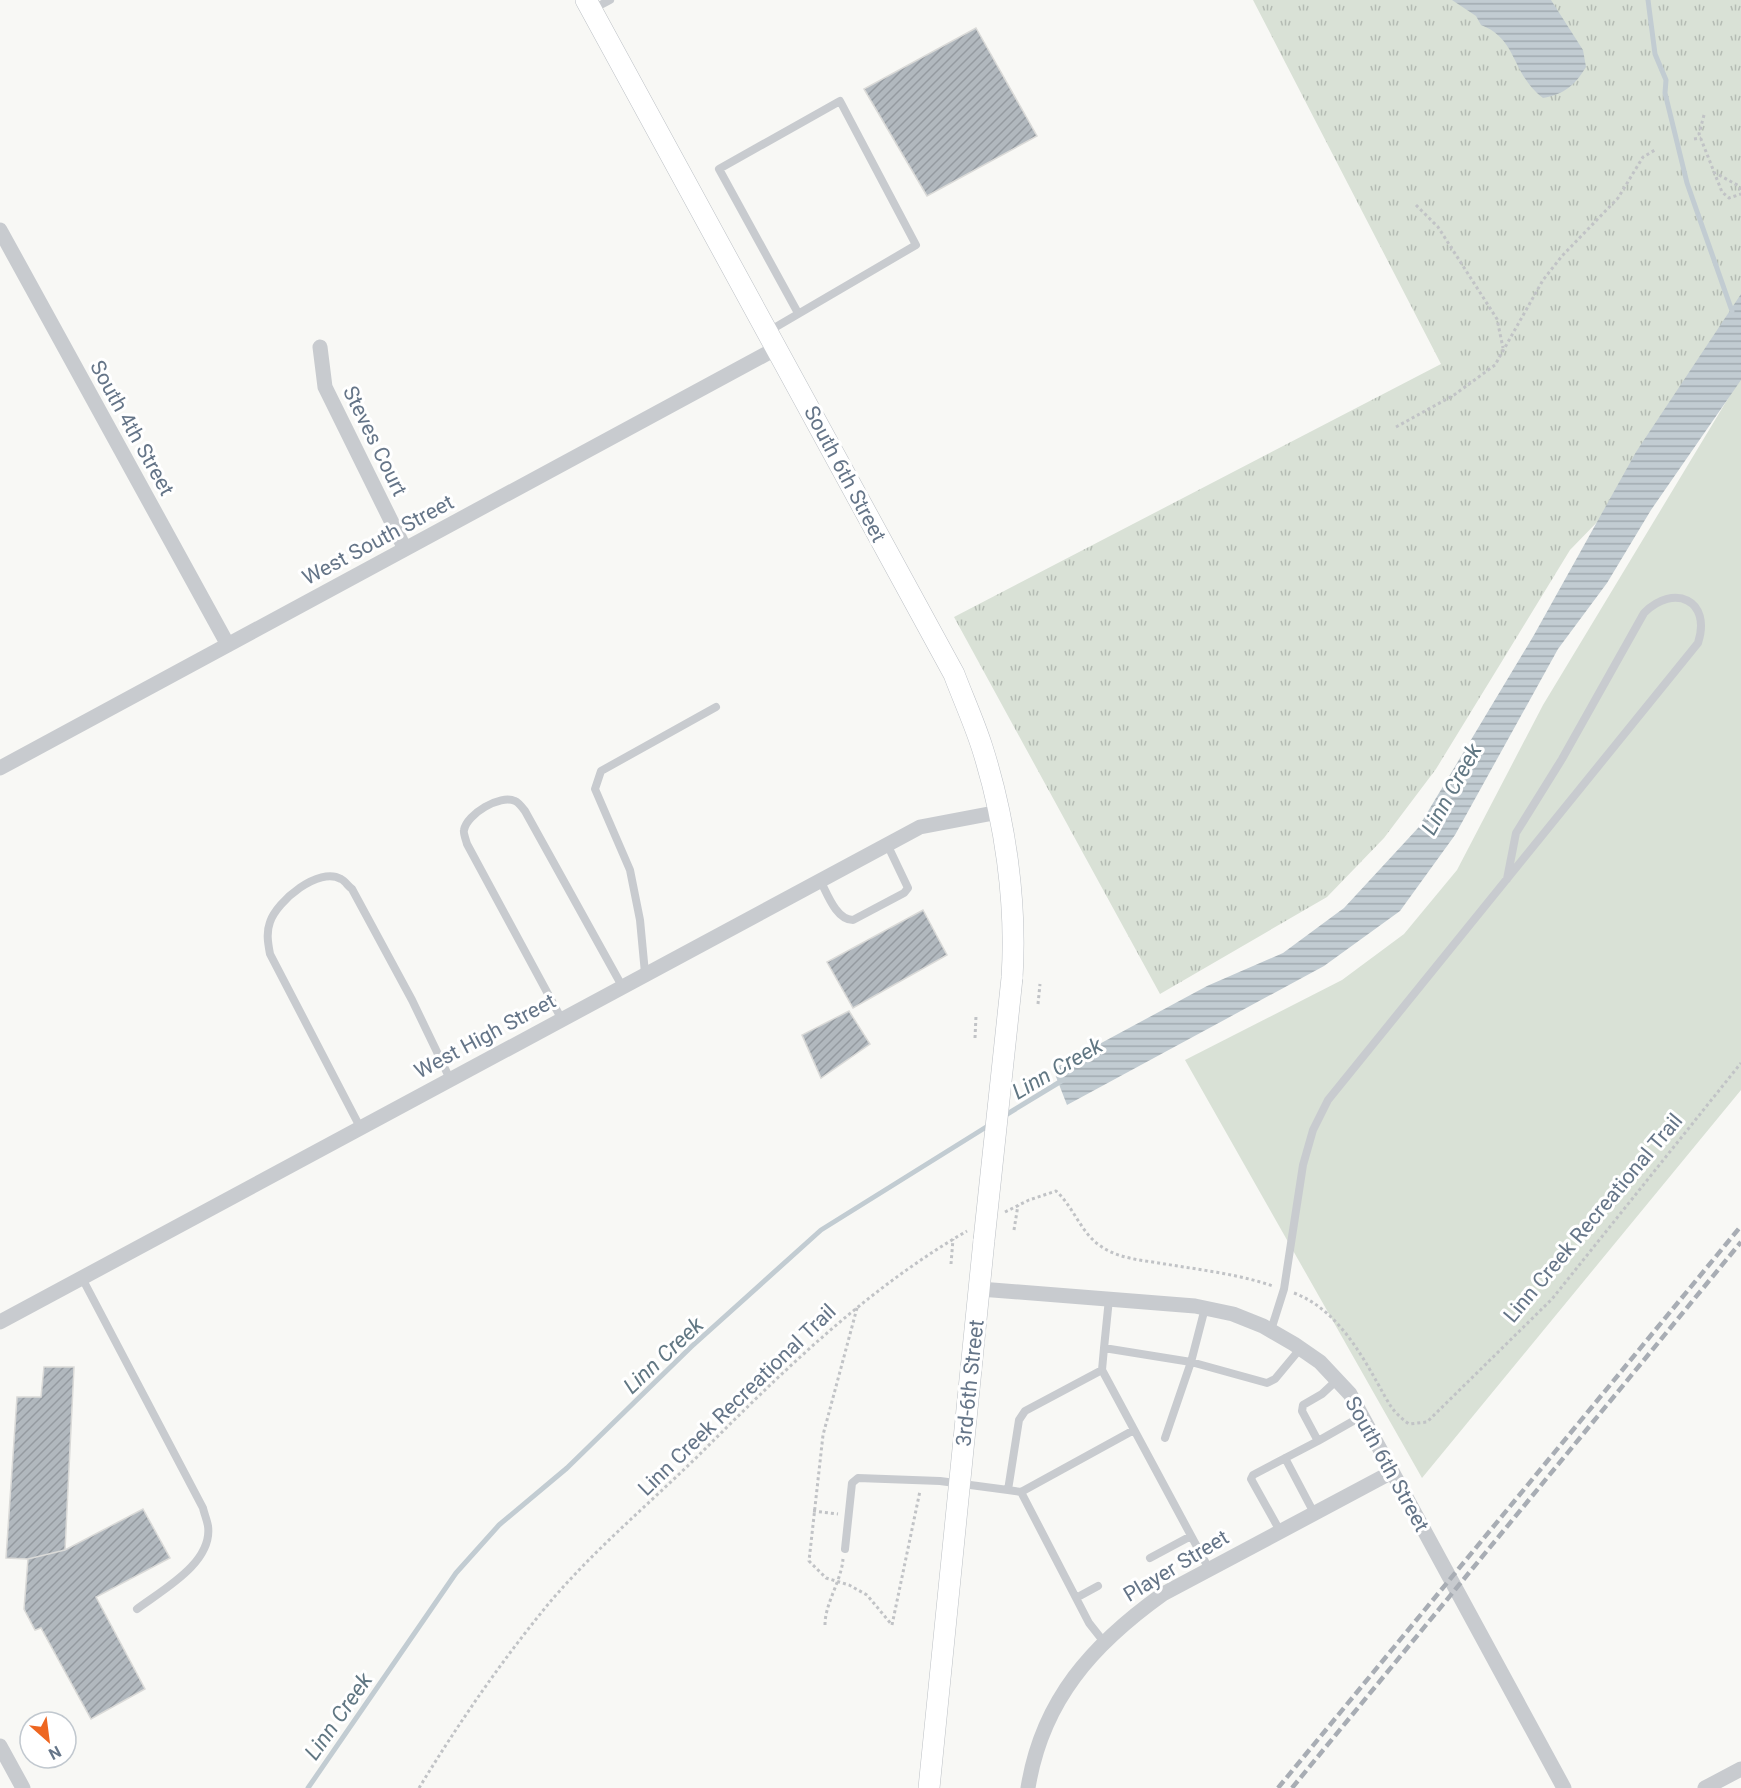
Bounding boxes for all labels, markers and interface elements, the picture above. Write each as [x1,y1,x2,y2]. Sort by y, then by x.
street label: South 4th Street [85,356,179,500]
street label: Steves Court [338,382,412,500]
street label: South 6th Street [799,402,891,546]
street label: West South Street [298,490,458,590]
water label: Linn Creek [1416,738,1487,839]
street label: West High Street [410,989,560,1083]
water label: Linn Creek [1008,1032,1108,1104]
street label: Linn Creek Recreational Trail [1499,1109,1687,1327]
street label: Linn Creek Recreational Trail [633,1299,841,1501]
water label: Linn Creek [618,1311,709,1399]
street label: 3rd-6th Street [951,1318,989,1448]
street label: South 6th Street [1340,1392,1434,1536]
street label: Player Street [1119,1525,1233,1607]
water label: Linn Creek [299,1667,378,1764]
north arrow [18,1710,78,1770]
text: N [45,1742,64,1764]

